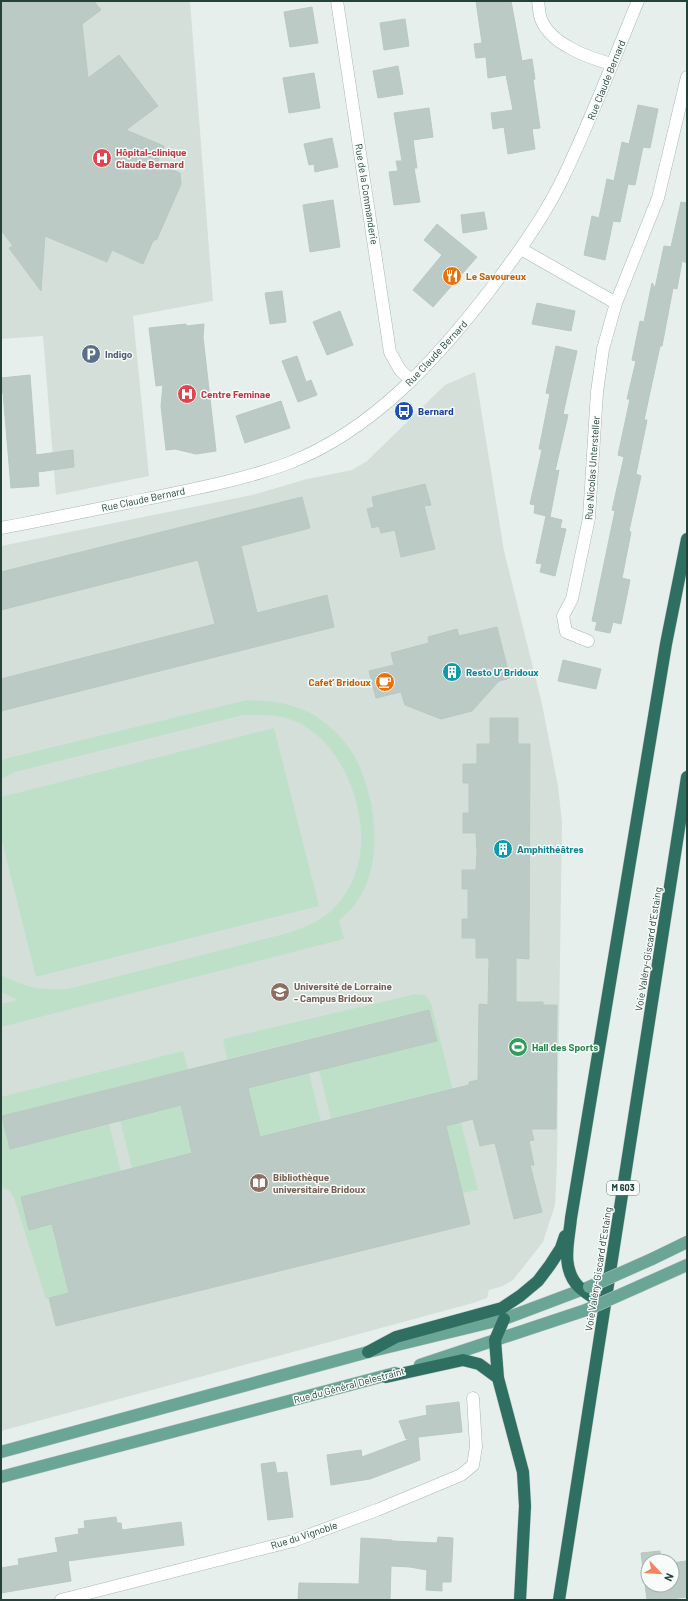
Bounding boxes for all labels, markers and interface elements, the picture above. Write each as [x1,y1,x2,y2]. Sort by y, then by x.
street label: Rue Claude Bernard [584,38,628,122]
street label: Rue de la Commanderie [353,143,381,245]
place label: Hôpital-clinique Claude Bernard [116,146,187,170]
hospital icon: Hôpital-clinique Claude Bernard [91,147,113,169]
restaurant icon: Le Savoureux [441,265,463,287]
place label: Le Savoureux [466,270,527,282]
street label: Rue Claude Bernard [403,318,469,388]
parking icon: Indigo [80,343,102,365]
place label: Indigo [105,348,133,360]
hospital icon: Centre Feminae [176,383,198,405]
place label: Centre Feminae [201,388,271,400]
bus stop icon: Bernard [393,400,415,422]
place label: Bernard [418,405,454,417]
street label: Rue Nicolas Untersteller [582,415,602,521]
street label: Rue Claude Bernard [100,484,186,514]
building icon: Resto U’ Bridoux [441,661,463,683]
place label: Resto U’ Bridoux [466,666,539,678]
cafe icon: Cafet’ Bridoux [374,671,396,693]
place label: Cafet’ Bridoux [308,676,372,688]
building icon: Amphithéâtres [492,838,514,860]
place label: Amphithéâtres [517,843,584,855]
street label: Voie Valéry-Giscard d'Estaing [632,886,664,1012]
place label: Université de Lorraine - Campus Bridoux [294,980,392,1004]
school or university icon: Université de Lorraine - Campus Bridoux [269,981,291,1003]
sports icon: Hall des Sports [507,1036,529,1058]
place label: Hall des Sports [532,1041,598,1053]
place label: Bibliothèque universitaire Bridoux [273,1171,366,1195]
library icon: Bibliothèque universitaire Bridoux [248,1172,270,1194]
road number: M 603 [607,1181,639,1195]
street label: Voie Valéry-Giscard d'Estaing [582,1206,614,1332]
street label: Rue du Général Delestraint [292,1364,406,1406]
street label: Rue du Vignoble [269,1519,339,1551]
north arrow [640,1553,680,1593]
text: N [662,1571,677,1584]

